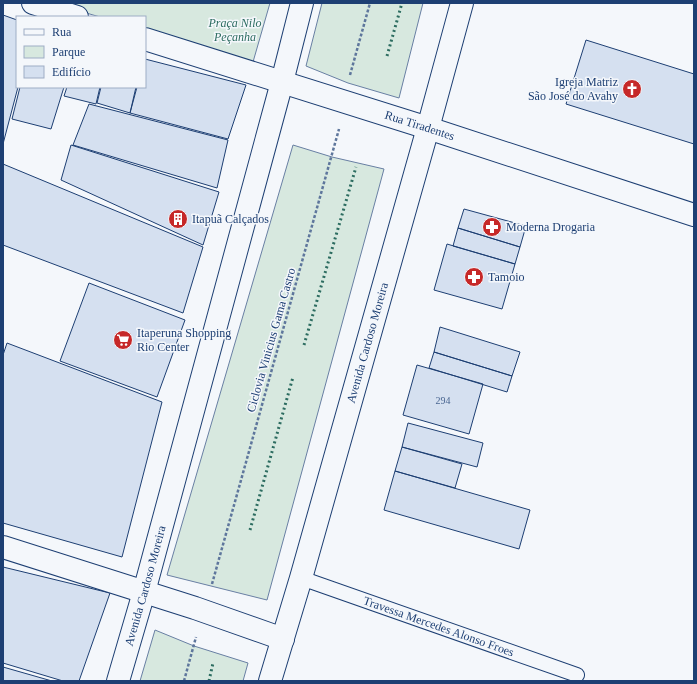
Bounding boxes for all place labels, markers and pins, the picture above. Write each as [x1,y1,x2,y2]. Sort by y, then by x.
place label: Igreja Matriz São José do Avahy [528,75,618,103]
church icon: Igreja Matriz São José do Avahy [621,78,643,100]
building icon: Itapuã Calçados [167,208,189,230]
place label: Itapuã Calçados [192,212,269,226]
pharmacy icon: Moderna Drogaria [481,216,503,238]
place label: Moderna Drogaria [506,220,596,234]
pharmacy icon: Tamoio [463,266,485,288]
place label: Tamoio [488,270,525,284]
place label: Itaperuna Shopping Rio Center [137,326,231,354]
supermarket icon: Itaperuna Shopping Rio Center [112,329,134,351]

